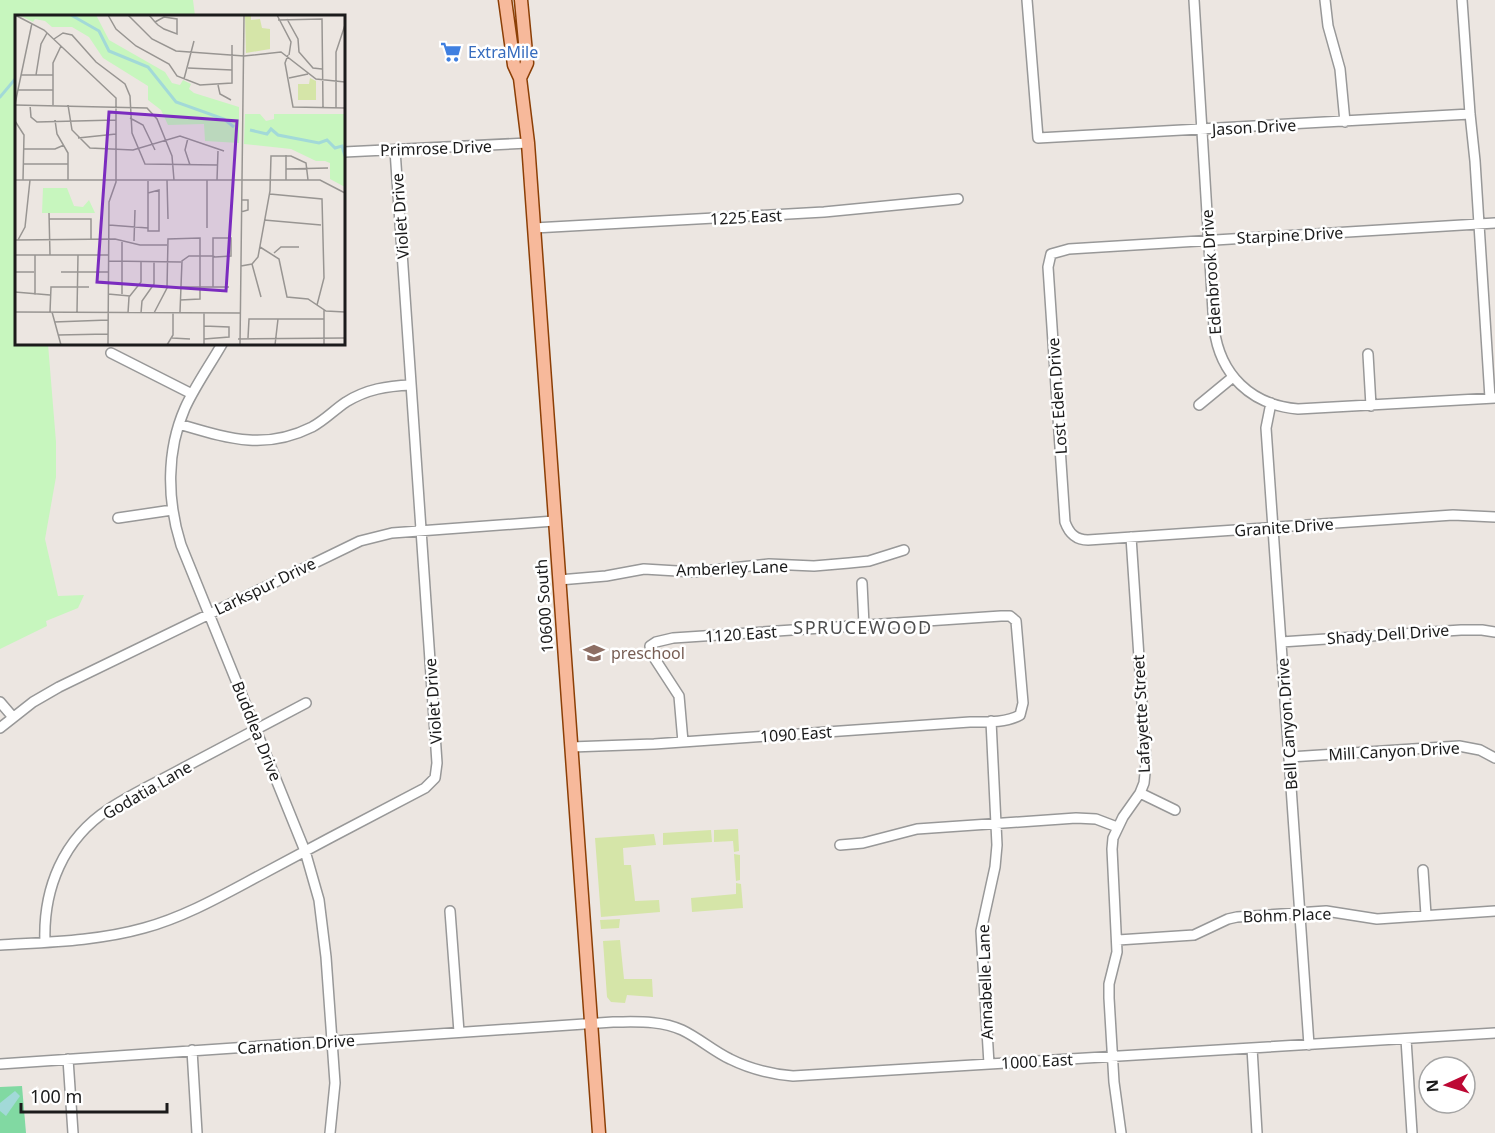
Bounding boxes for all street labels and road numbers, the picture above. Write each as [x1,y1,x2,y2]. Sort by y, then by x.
street label: Jason Drive [1209,114,1297,140]
street label: Primrose Drive [380,135,492,161]
street label: Violet Drive [386,172,414,260]
street label: 1225 East [709,204,783,230]
street label: Edenbrook Drive [1196,209,1226,335]
street label: Starpine Drive [1236,221,1344,249]
street label: Lost Eden Drive [1042,337,1072,455]
street label: Granite Drive [1234,513,1334,541]
street label: Larkspur Drive [211,552,319,620]
street label: Amberley Lane [676,555,788,581]
street label: 10600 South [530,558,558,654]
street label: Shady Dell Drive [1326,619,1450,649]
street label: 1120 East [704,620,778,647]
street label: Lafayette Street [1127,654,1155,774]
street label: Violet Drive [419,657,447,745]
street label: Bell Canyon Drive [1271,657,1303,791]
street label: Buddlea Drive [227,678,287,784]
street label: 1090 East [759,720,833,747]
street label: Mill Canyon Drive [1328,737,1460,765]
street label: Godatia Lane [98,756,196,824]
street label: Bohm Place [1242,902,1332,928]
street label: Annabelle Lane [972,924,998,1040]
street label: Carnation Drive [236,1029,356,1059]
street label: 1000 East [1000,1048,1074,1074]

